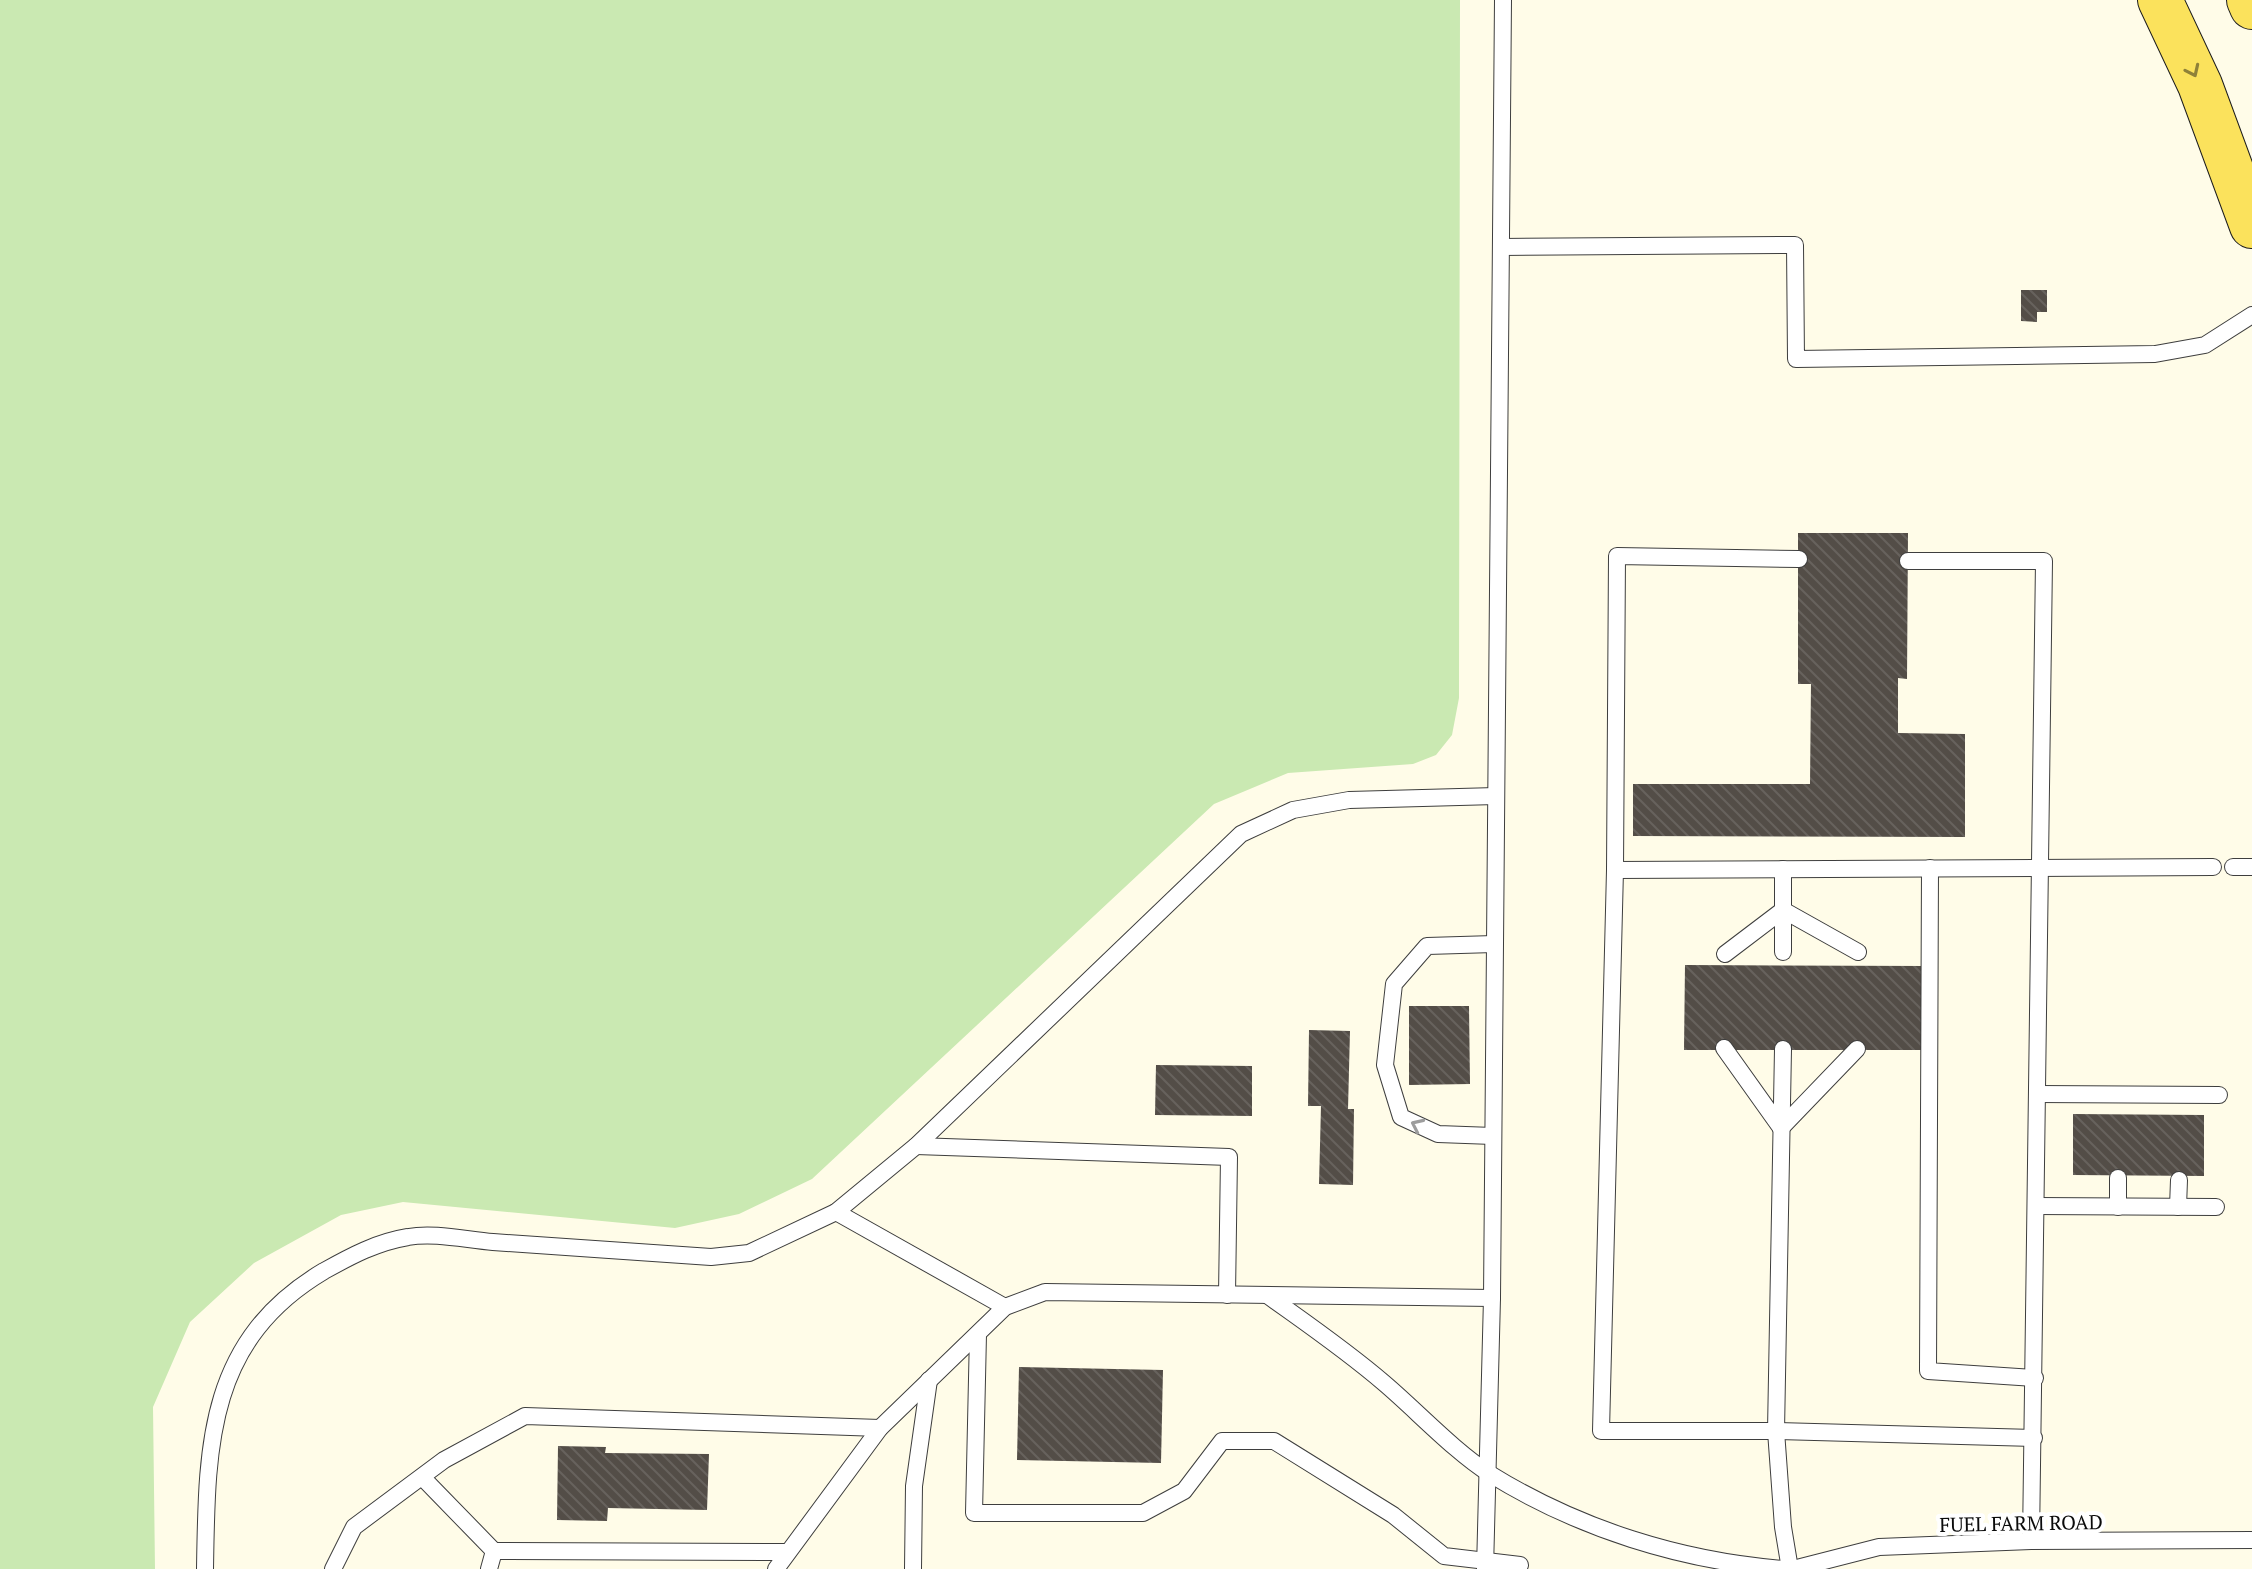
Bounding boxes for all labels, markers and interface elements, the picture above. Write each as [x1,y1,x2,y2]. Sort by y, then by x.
one-way arrow [2183,62,2199,77]
one-way arrow [1411,1118,1425,1134]
street label: FUEL FARM ROAD [1939,1508,2103,1538]

